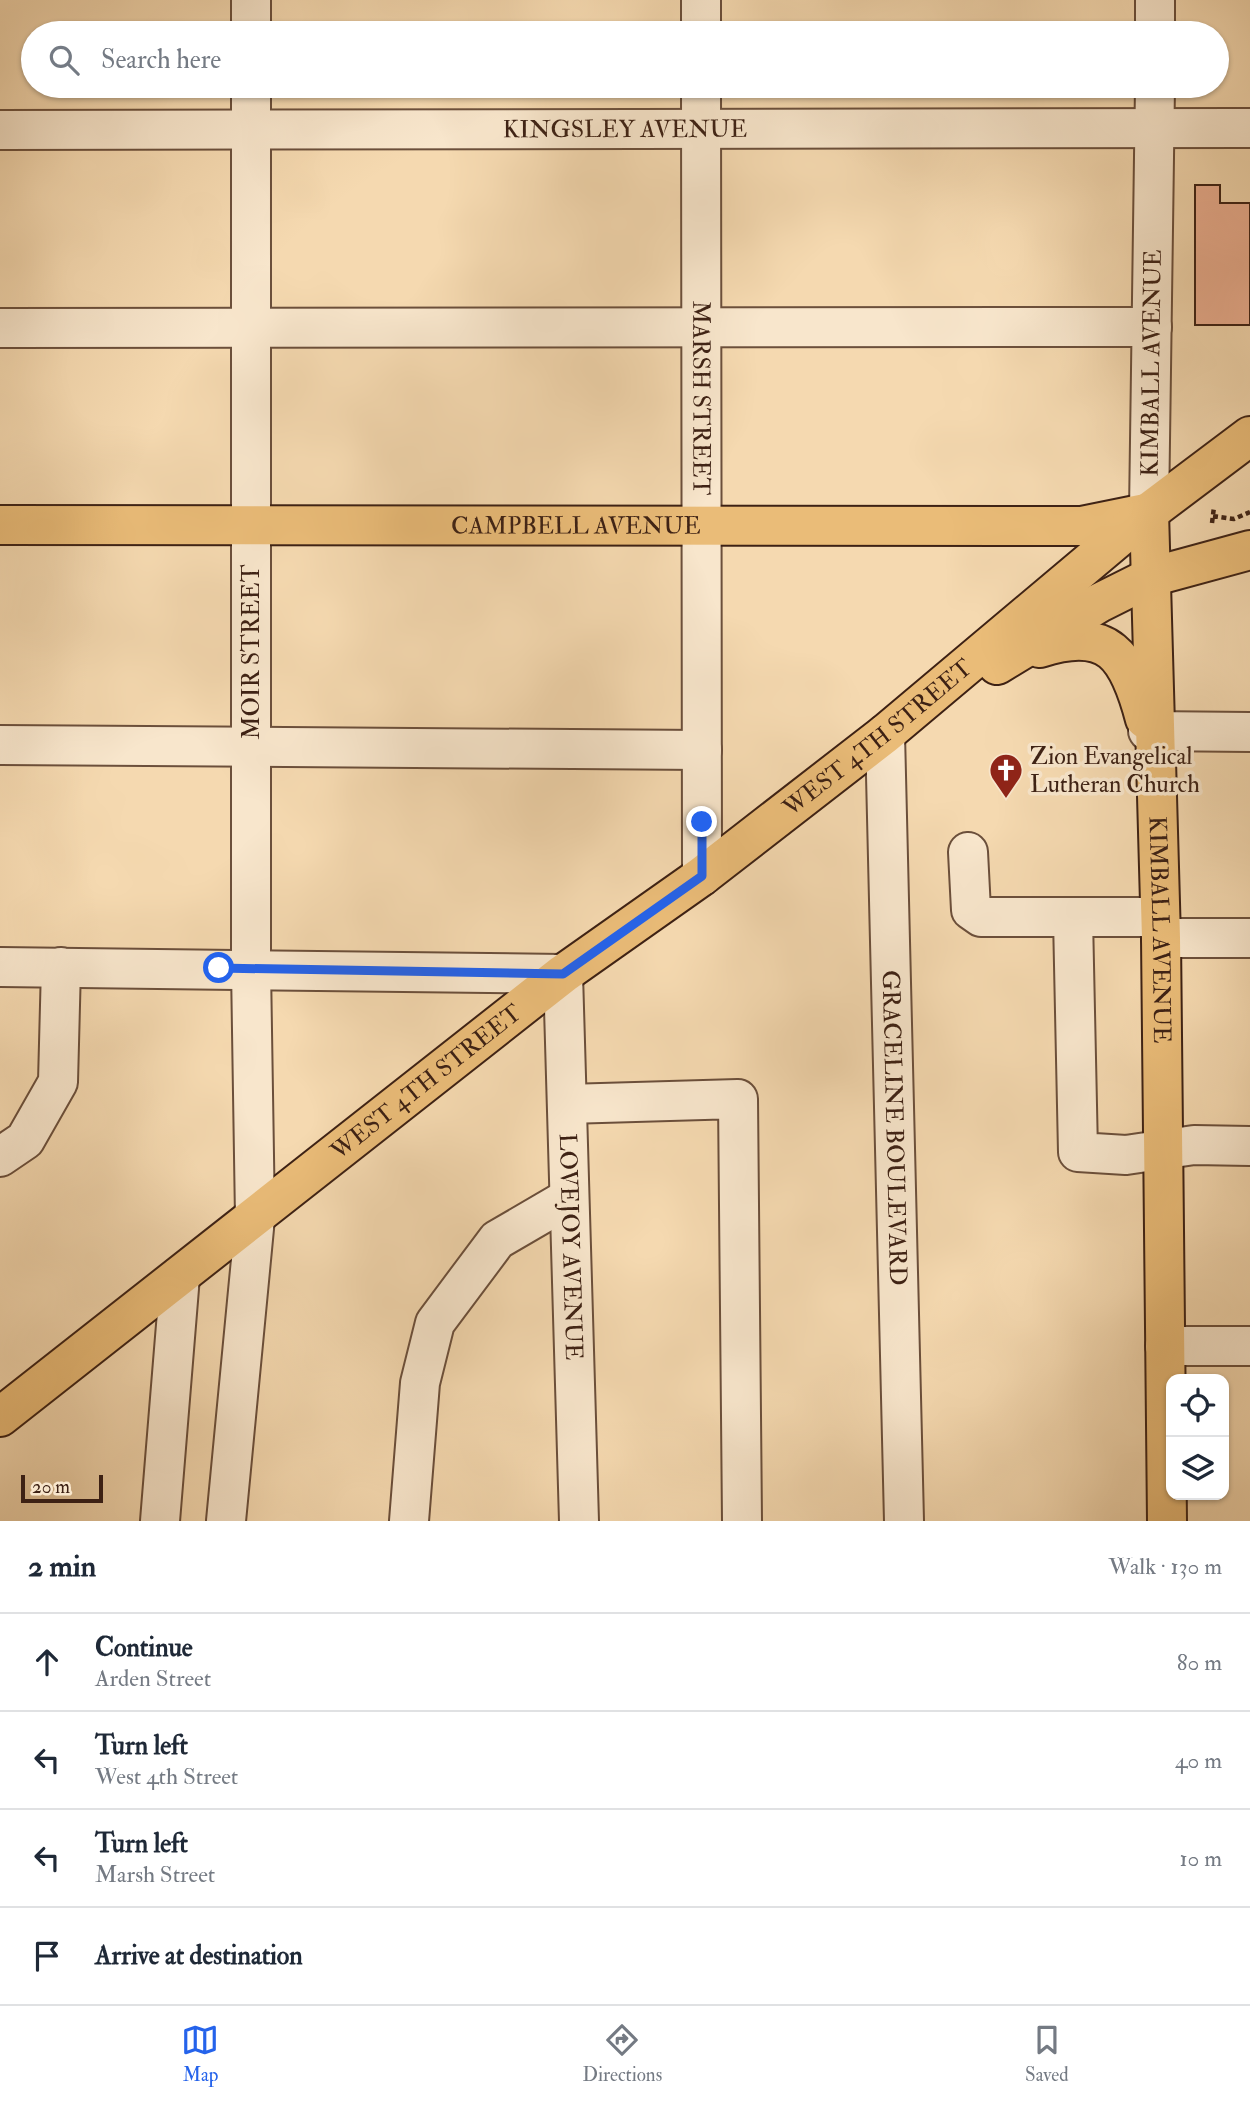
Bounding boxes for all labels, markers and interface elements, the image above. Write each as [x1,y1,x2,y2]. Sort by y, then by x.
search box [21,21,1229,98]
icon: search [45,41,83,79]
text: Search here [101,44,221,76]
street label: KINGSLEY AVENUE [503,113,747,145]
street label: KIMBALL AVENUE [1134,249,1168,477]
street label: MARSH STREET [686,301,717,495]
street label: CAMPBELL AVENUE [451,510,701,541]
street label: MOIR STREET [236,564,267,739]
street label: WEST 4TH STREET [776,652,979,824]
place label: Zion Evangelical Lutheran Church [1030,741,1200,800]
church icon: Zion Evangelical Lutheran Church [987,751,1025,800]
route end [686,806,717,837]
street label: KIMBALL AVENUE [1142,816,1178,1044]
route start [203,952,234,983]
street label: GRACELINE BOULEVARD [875,970,914,1286]
street label: WEST 4TH STREET [324,997,528,1167]
street label: LOVEJOY AVENUE [552,1133,590,1361]
map controls [1166,1374,1229,1500]
button: locate [1166,1374,1229,1437]
button: layers [1166,1437,1229,1500]
scale bar [21,1472,103,1504]
text: 20 m [32,1475,70,1499]
text: 2 min [28,1548,96,1585]
text: Walk · 130 m [1109,1552,1222,1581]
text: Continue [95,1632,193,1664]
icon: ahead [28,1643,66,1681]
text: 80 m [1177,1648,1222,1677]
text: Arden Street [95,1664,211,1693]
text: Turn left [95,1730,188,1762]
icon: left [28,1741,66,1779]
text: 40 m [1175,1746,1222,1775]
text: West 4th Street [95,1762,238,1791]
text: Turn left [95,1828,188,1860]
icon: left [28,1839,66,1877]
text: 10 m [1179,1844,1222,1873]
text: Marsh Street [95,1860,215,1889]
icon: arrive [28,1937,66,1975]
text: Arrive at destination [95,1940,303,1972]
tab: Map [181,2021,219,2087]
tab: Directions [582,2021,662,2087]
tab: Saved [1025,2021,1069,2087]

